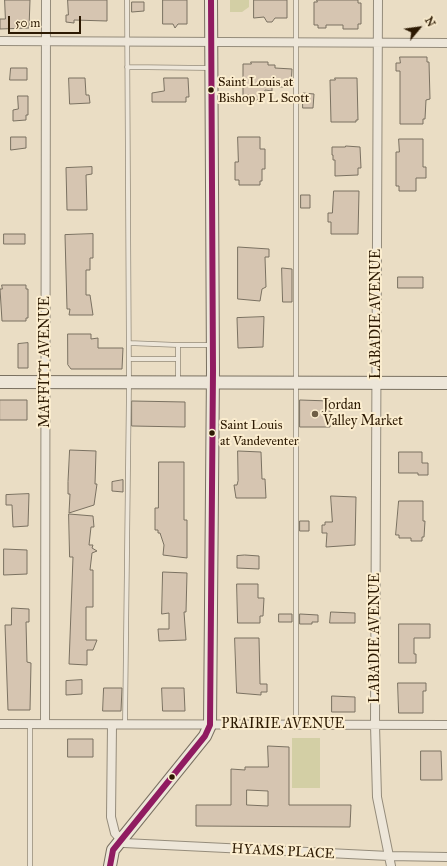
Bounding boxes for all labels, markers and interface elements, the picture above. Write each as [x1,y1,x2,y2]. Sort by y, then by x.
scale bar [10,8,83,34]
north arrow [399,8,439,48]
text: N [422,15,438,29]
text: 50 m [15,16,40,30]
place label: Saint Louis at Bishop P L Scott [218,75,309,106]
marker: Saint Louis at Bishop P L Scott [206,85,216,95]
street label: LABADIE AVENUE [369,249,385,379]
street label: MAFFITT AVENUE [38,296,54,428]
place label: Jordan Valley Market [323,398,403,430]
marker: Jordan Valley Market [310,409,320,419]
place label: Saint Louis at Vandeventer [220,418,299,449]
marker: Saint Louis at Vandeventer [207,428,217,438]
street label: LABADIE AVENUE [368,573,384,703]
street label: PRAIRIE AVENUE [221,717,345,733]
unlabelled marker [167,772,177,782]
street label: HYAMS PLACE [231,841,335,863]

